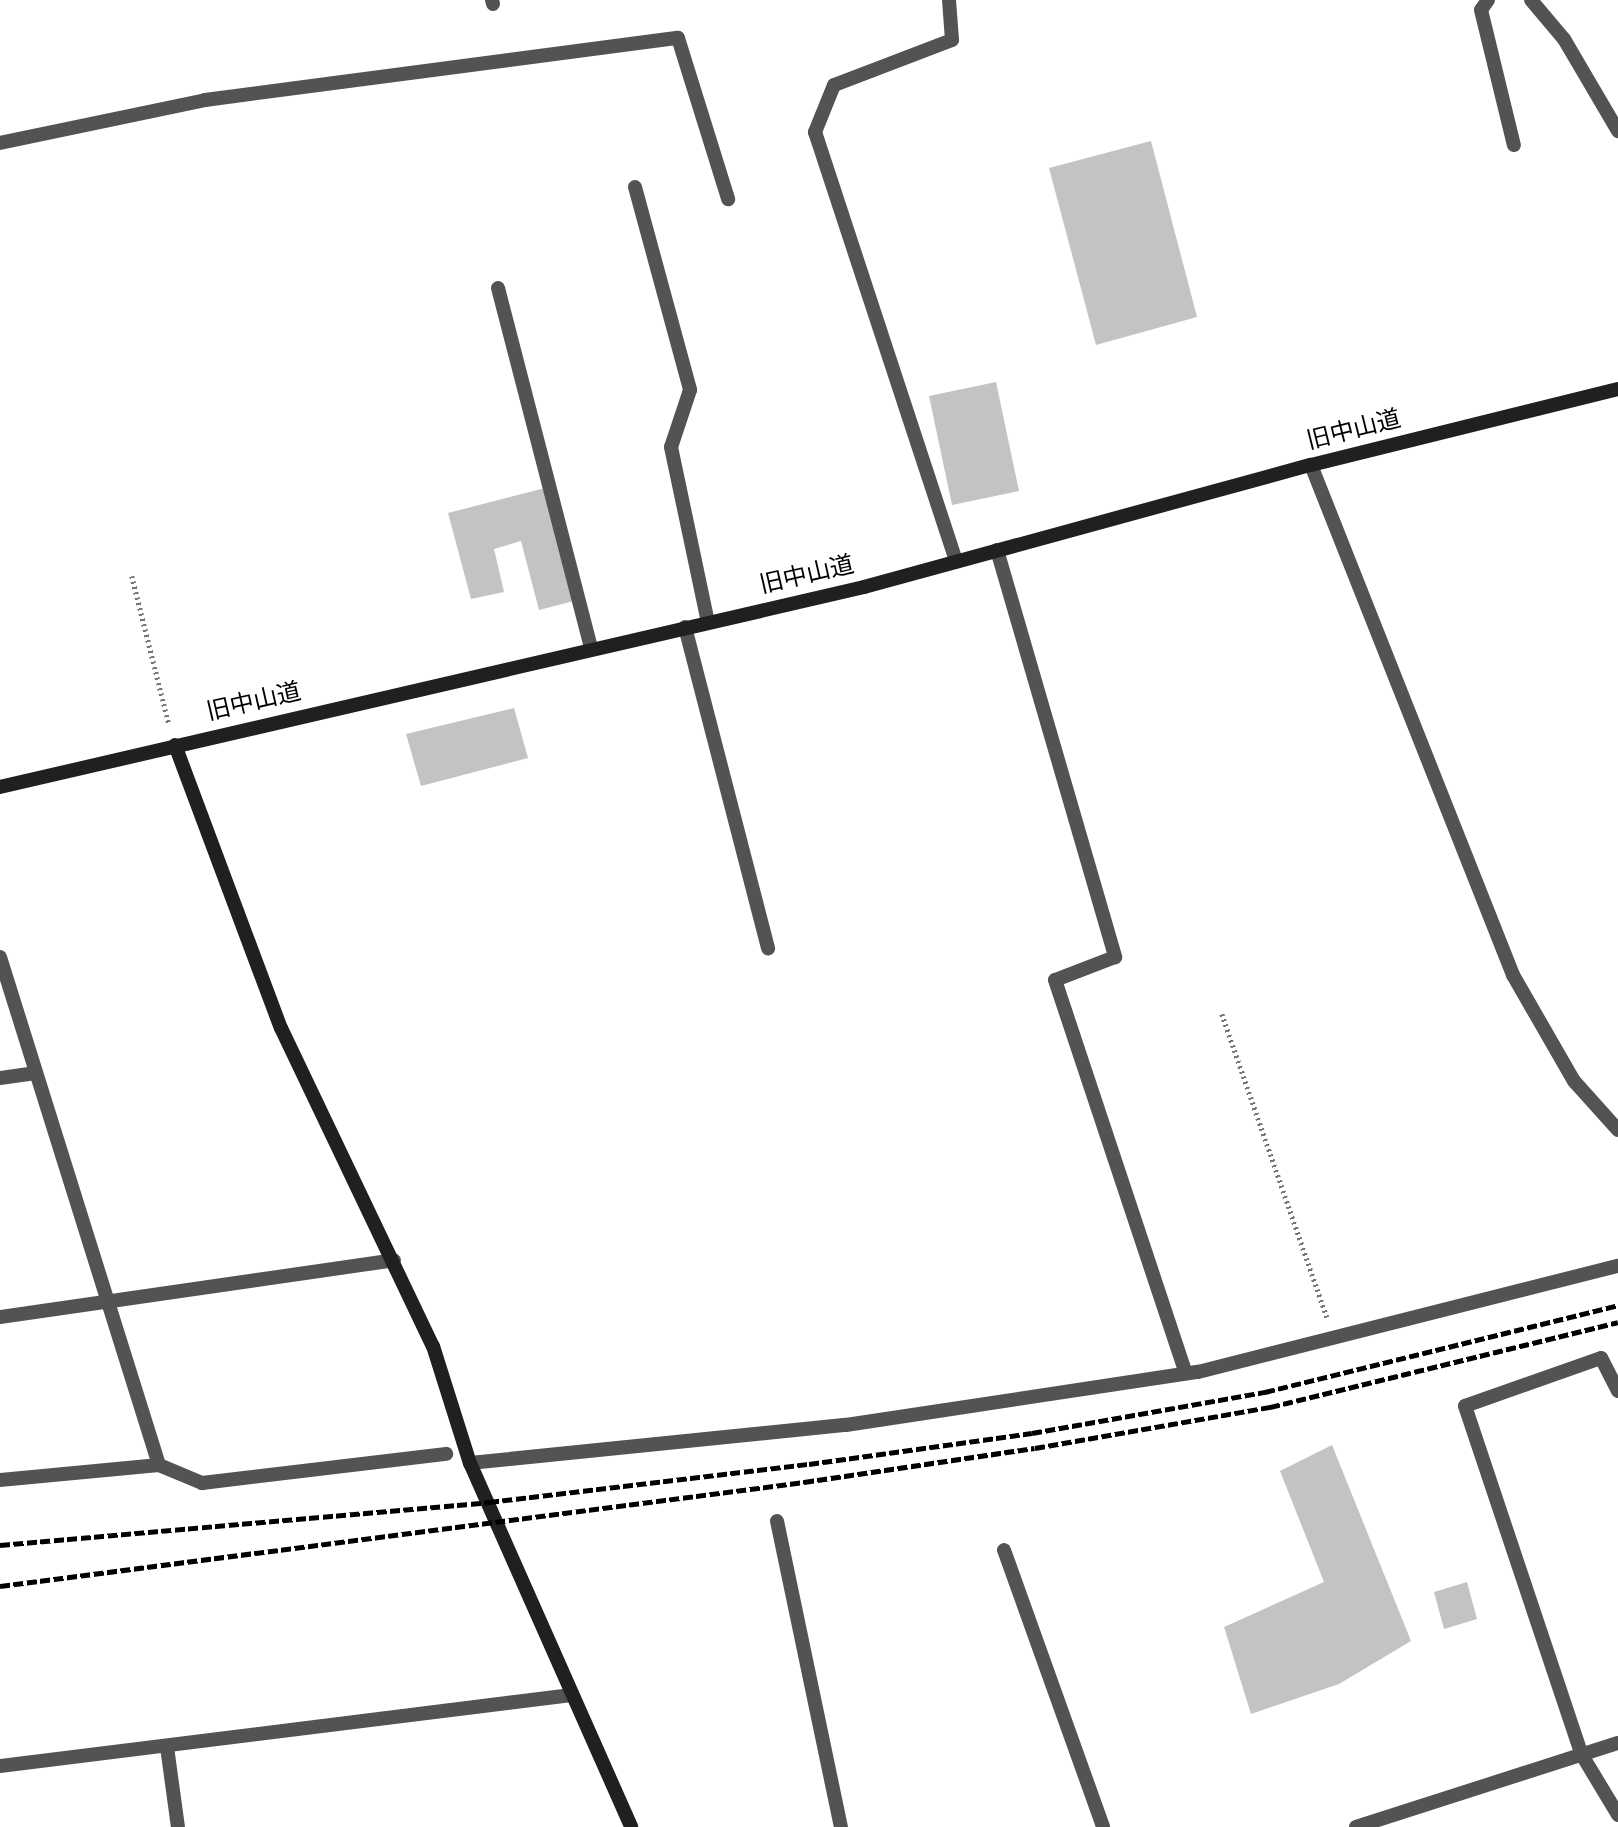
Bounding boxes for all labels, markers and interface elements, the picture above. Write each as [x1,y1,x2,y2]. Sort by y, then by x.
street label: 旧中山道 [1304,405,1404,457]
street label: 旧中山道 [757,551,857,601]
street label: 旧中山道 [204,678,304,728]

